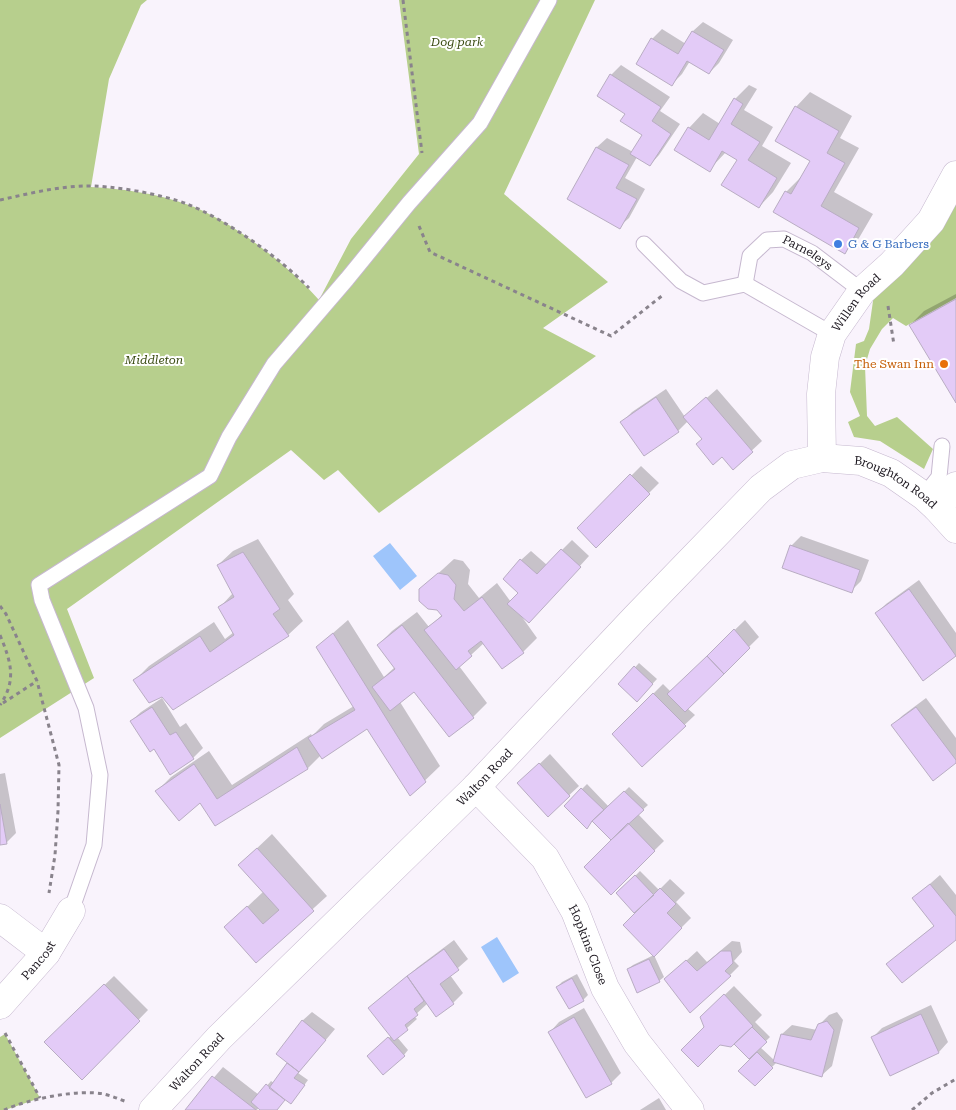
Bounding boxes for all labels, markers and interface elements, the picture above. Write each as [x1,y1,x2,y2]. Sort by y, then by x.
park label: Dog park [430,35,484,49]
street label: Parneleys [780,232,835,273]
place label: G & G Barbers [848,237,929,251]
marker: G & G Barbers [832,238,844,250]
street label: Willen Road [829,271,884,334]
park label: Middleton [124,353,183,367]
place label: The Swan Inn [854,357,934,371]
marker: The Swan Inn [938,358,950,370]
street label: Broughton Road [854,454,940,512]
street label: Walton Road [454,746,516,809]
street label: Hopkins Close [566,902,610,987]
street label: Pancost [19,938,59,983]
street label: Walton Road [167,1030,227,1094]

